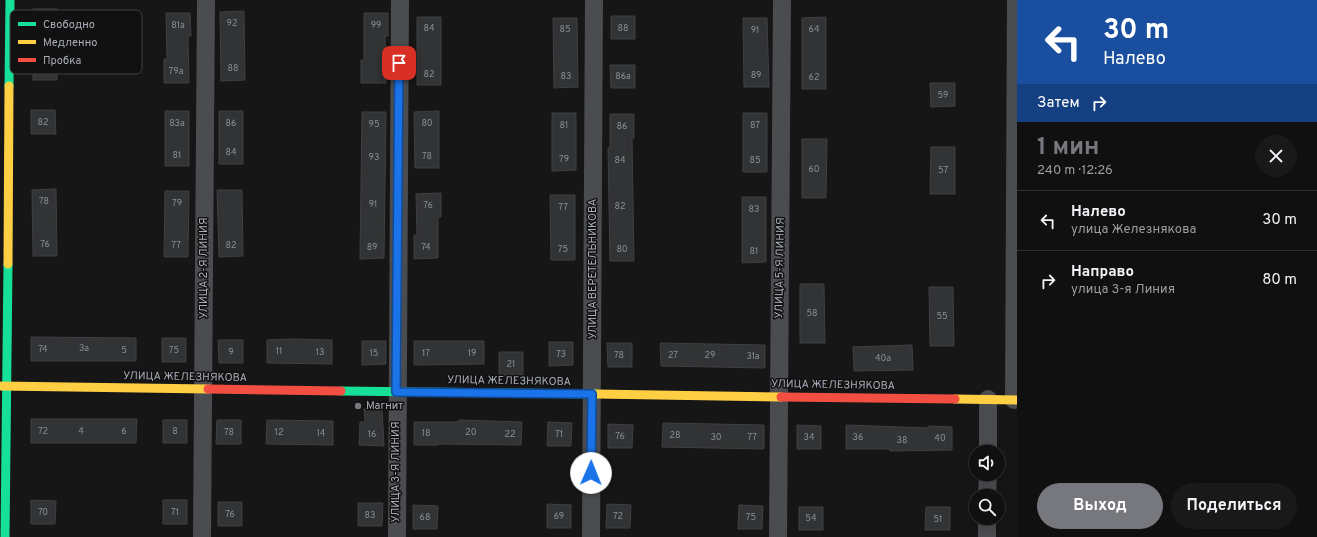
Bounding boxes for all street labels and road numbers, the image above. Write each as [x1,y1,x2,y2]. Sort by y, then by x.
street label: УЛИЦА ВЕРЕТЕЛЬНИКОВА [586,199,600,339]
street label: УЛИЦА 2-Я ЛИНИЯ [197,217,211,319]
street label: УЛИЦА 5-Я ЛИНИЯ [772,217,788,319]
street label: УЛИЦА ЖЕЛЕЗНЯКОВА [123,369,247,385]
street label: УЛИЦА ЖЕЛЕЗНЯКОВА [447,373,571,389]
street label: УЛИЦА ЖЕЛЕЗНЯКОВА [771,377,895,393]
street label: УЛИЦА 3-Я ЛИНИЯ [389,421,403,523]

